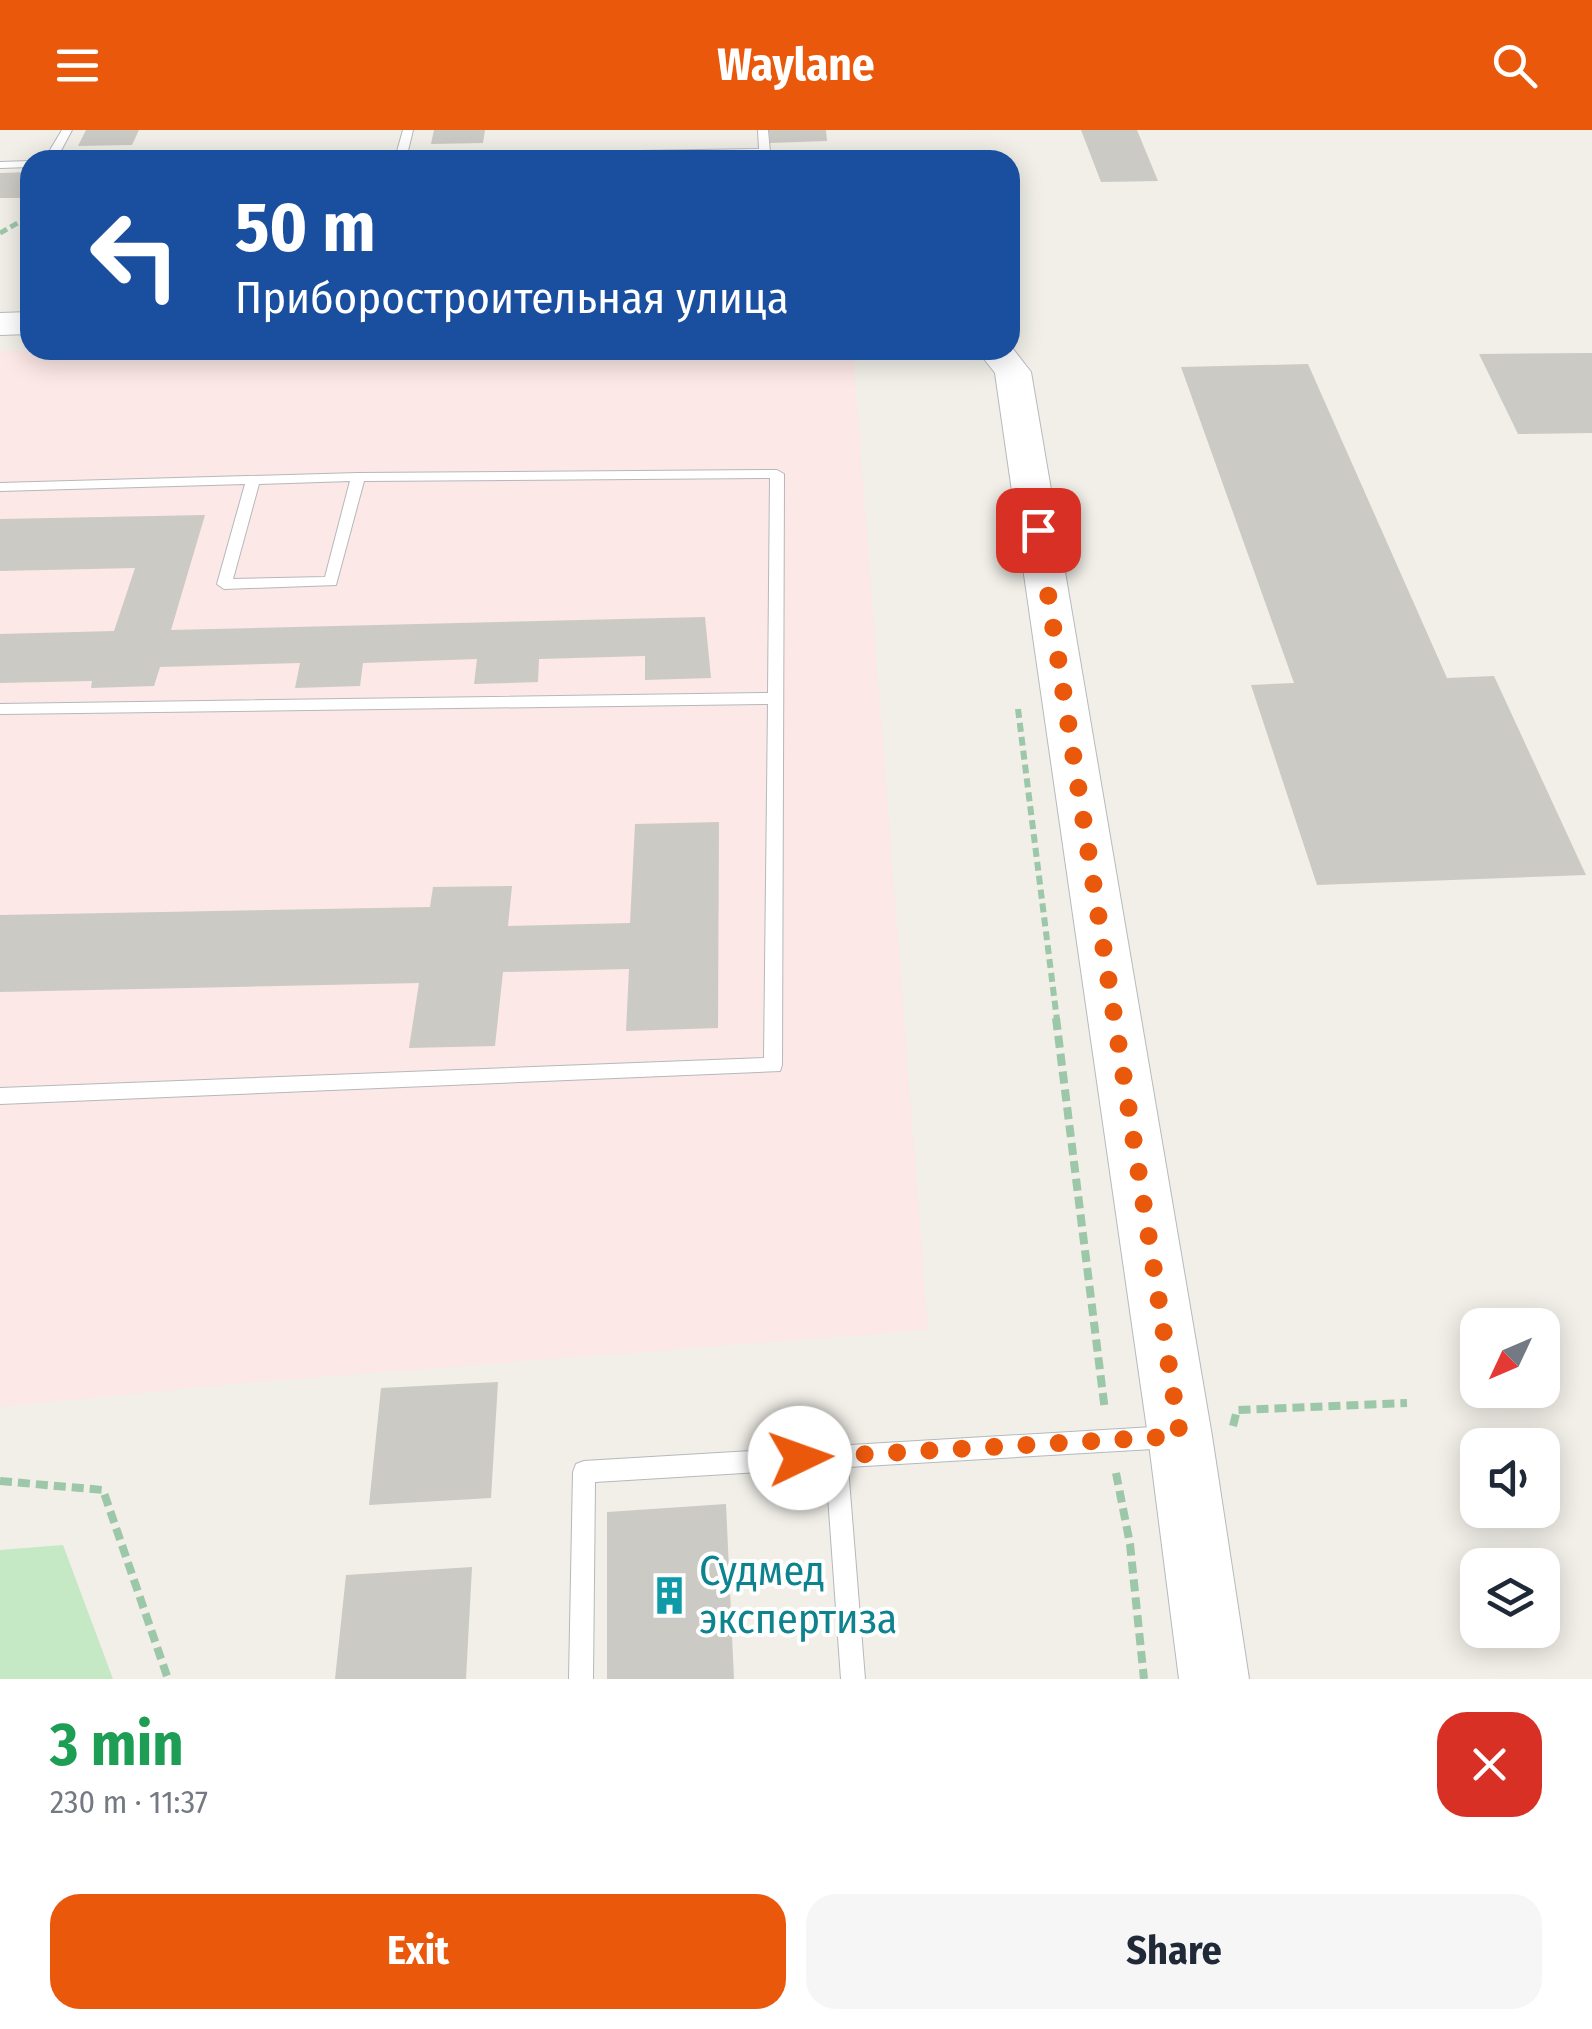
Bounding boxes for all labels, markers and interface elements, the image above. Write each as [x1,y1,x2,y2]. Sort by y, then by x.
icon: menu [50,38,105,93]
text: Waylane [717,38,875,92]
icon: search [1487,38,1542,93]
text: 50 m [235,186,376,270]
icon: left [70,190,200,320]
text: Приборостроительная улица [235,271,789,325]
pin [996,488,1081,573]
icon: arrive [1011,503,1066,558]
north arrow [1460,1308,1560,1408]
map controls [1460,1308,1560,1648]
position arrow [748,1406,852,1510]
button: sound [1460,1428,1560,1528]
place label: Судмед экспертиза [699,1546,897,1644]
button: layers [1460,1548,1560,1648]
building icon: Судмед экспертиза [648,1574,690,1616]
text: 3 min [50,1709,184,1781]
button: close [1437,1712,1542,1817]
text: 230 m · 11:37 [50,1783,208,1821]
button: Exit [50,1894,786,2009]
button: Share [806,1894,1542,2009]

